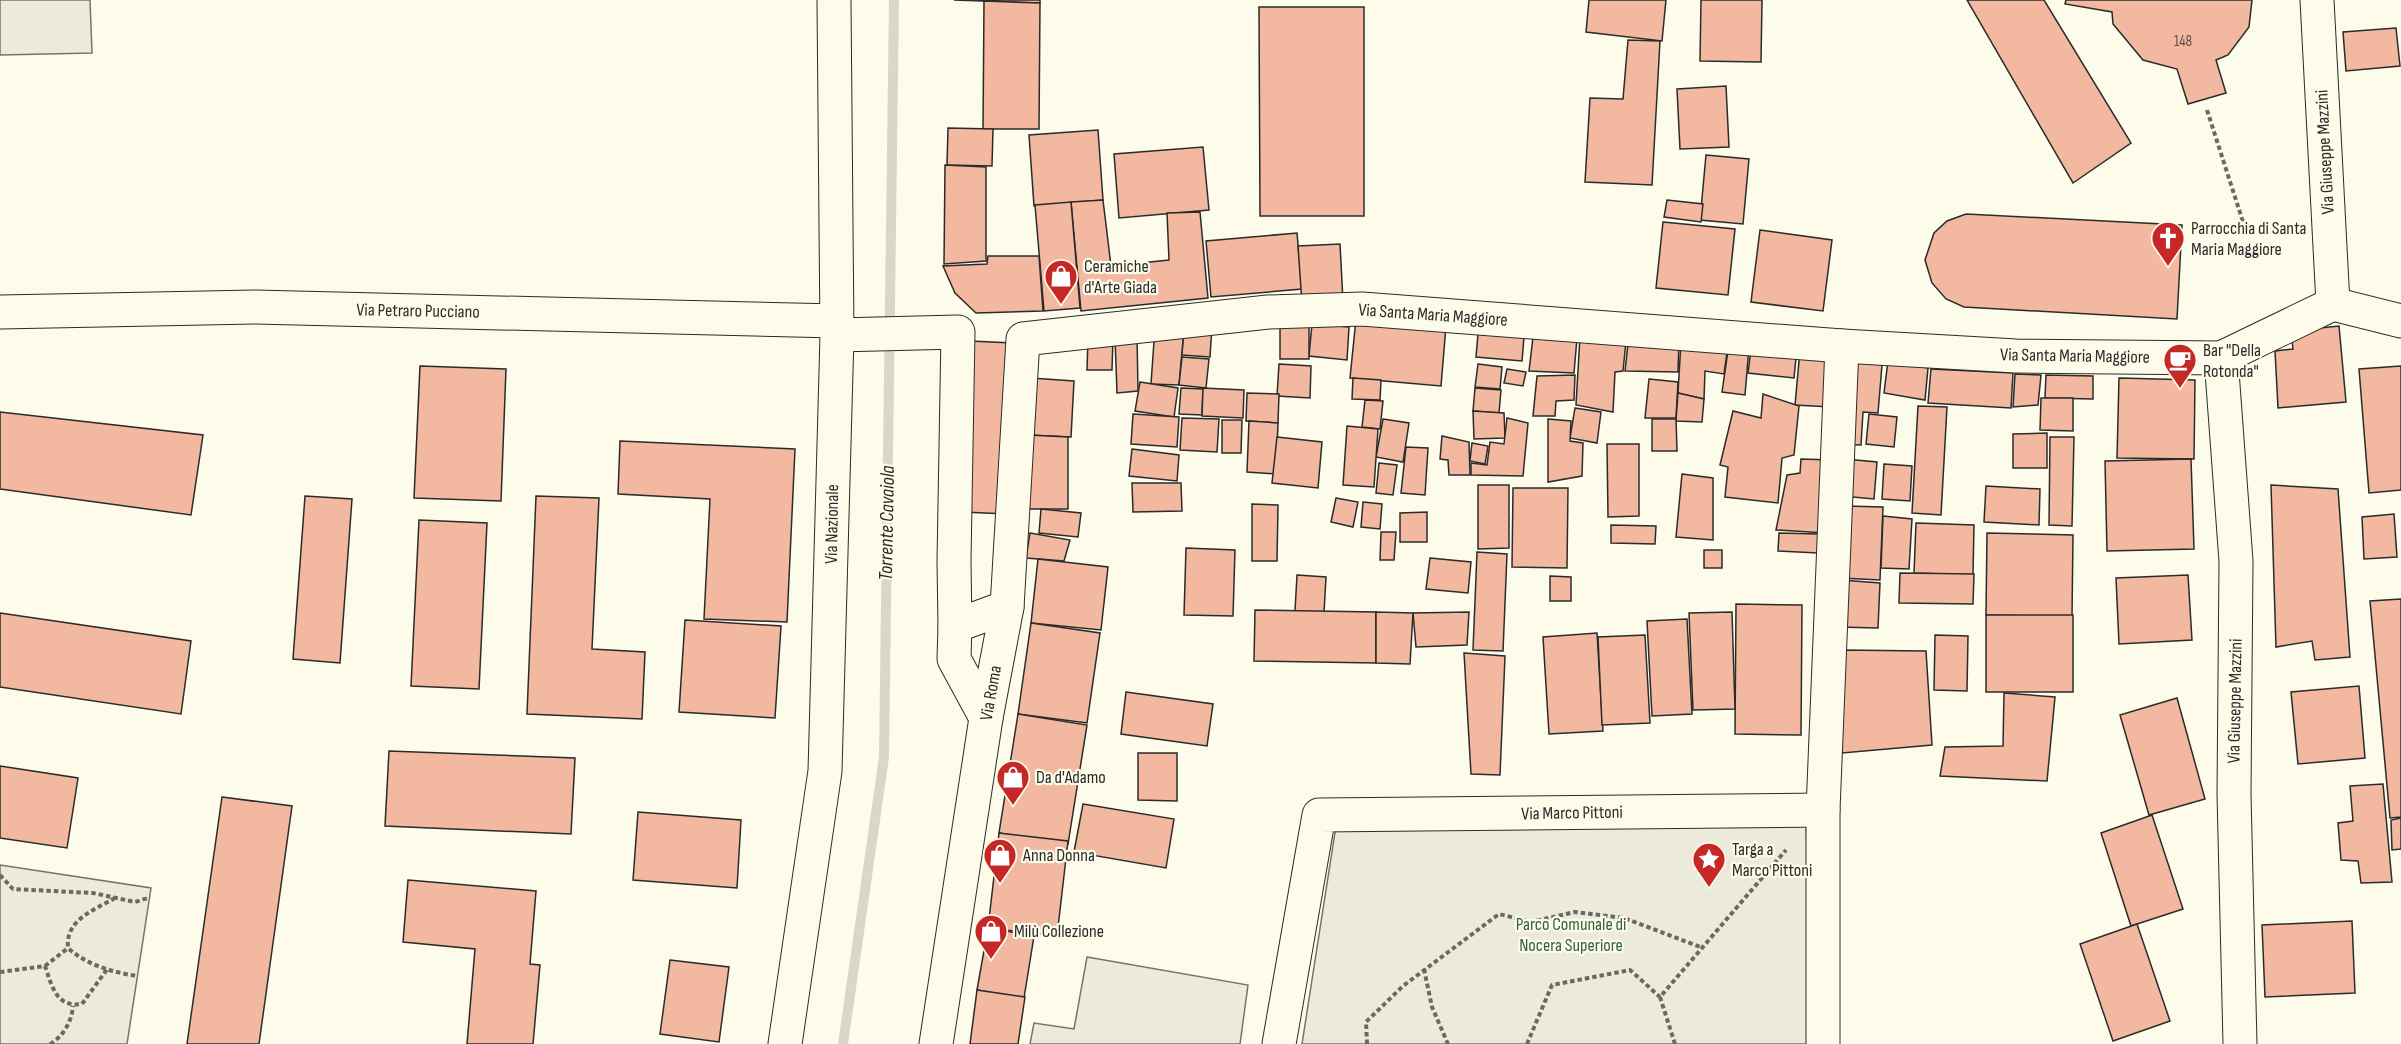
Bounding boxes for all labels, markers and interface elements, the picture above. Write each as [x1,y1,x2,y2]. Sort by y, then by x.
house number: 148 [2174,32,2192,51]
street label: Via Giuseppe Mazzini [2311,89,2339,215]
place label: Parrocchia di Santa Maria Maggiore [2191,218,2307,260]
church icon: Parrocchia di Santa Maria Maggiore [2150,220,2186,267]
place label: Ceramiche d'Arte Giada [1084,256,1157,298]
shop icon: Ceramiche d'Arte Giada [1043,258,1079,305]
street label: Via Petraro Pucciano [356,299,480,323]
street label: Via Santa Maria Maggiore [1358,299,1508,331]
place label: Bar "Della Rotonda" [2203,340,2261,382]
cafe icon: Bar "Della Rotonda" [2162,342,2198,389]
street label: Via Santa Maria Maggiore [2000,344,2150,368]
water label: Torrente Cavaiola [874,465,900,581]
street label: Via Nazionale [821,484,843,564]
street label: Via Giuseppe Mazzini [2223,638,2247,764]
street label: Via Roma [976,664,1006,722]
shop icon: Da d'Adamo [995,759,1031,806]
place label: Da d'Adamo [1036,767,1106,788]
street label: Via Marco Pittoni [1521,802,1623,824]
shop icon: Anna Donna [982,837,1018,884]
place label: Targa a Marco Pittoni [1732,839,1812,881]
place icon: Targa a Marco Pittoni [1691,841,1727,888]
place label: Anna Donna [1022,845,1095,866]
shop icon: Milù Collezione [973,913,1009,960]
park label: Parco Comunale di Nocera Superiore [1516,914,1626,956]
place label: Milù Collezione [1014,921,1104,942]

